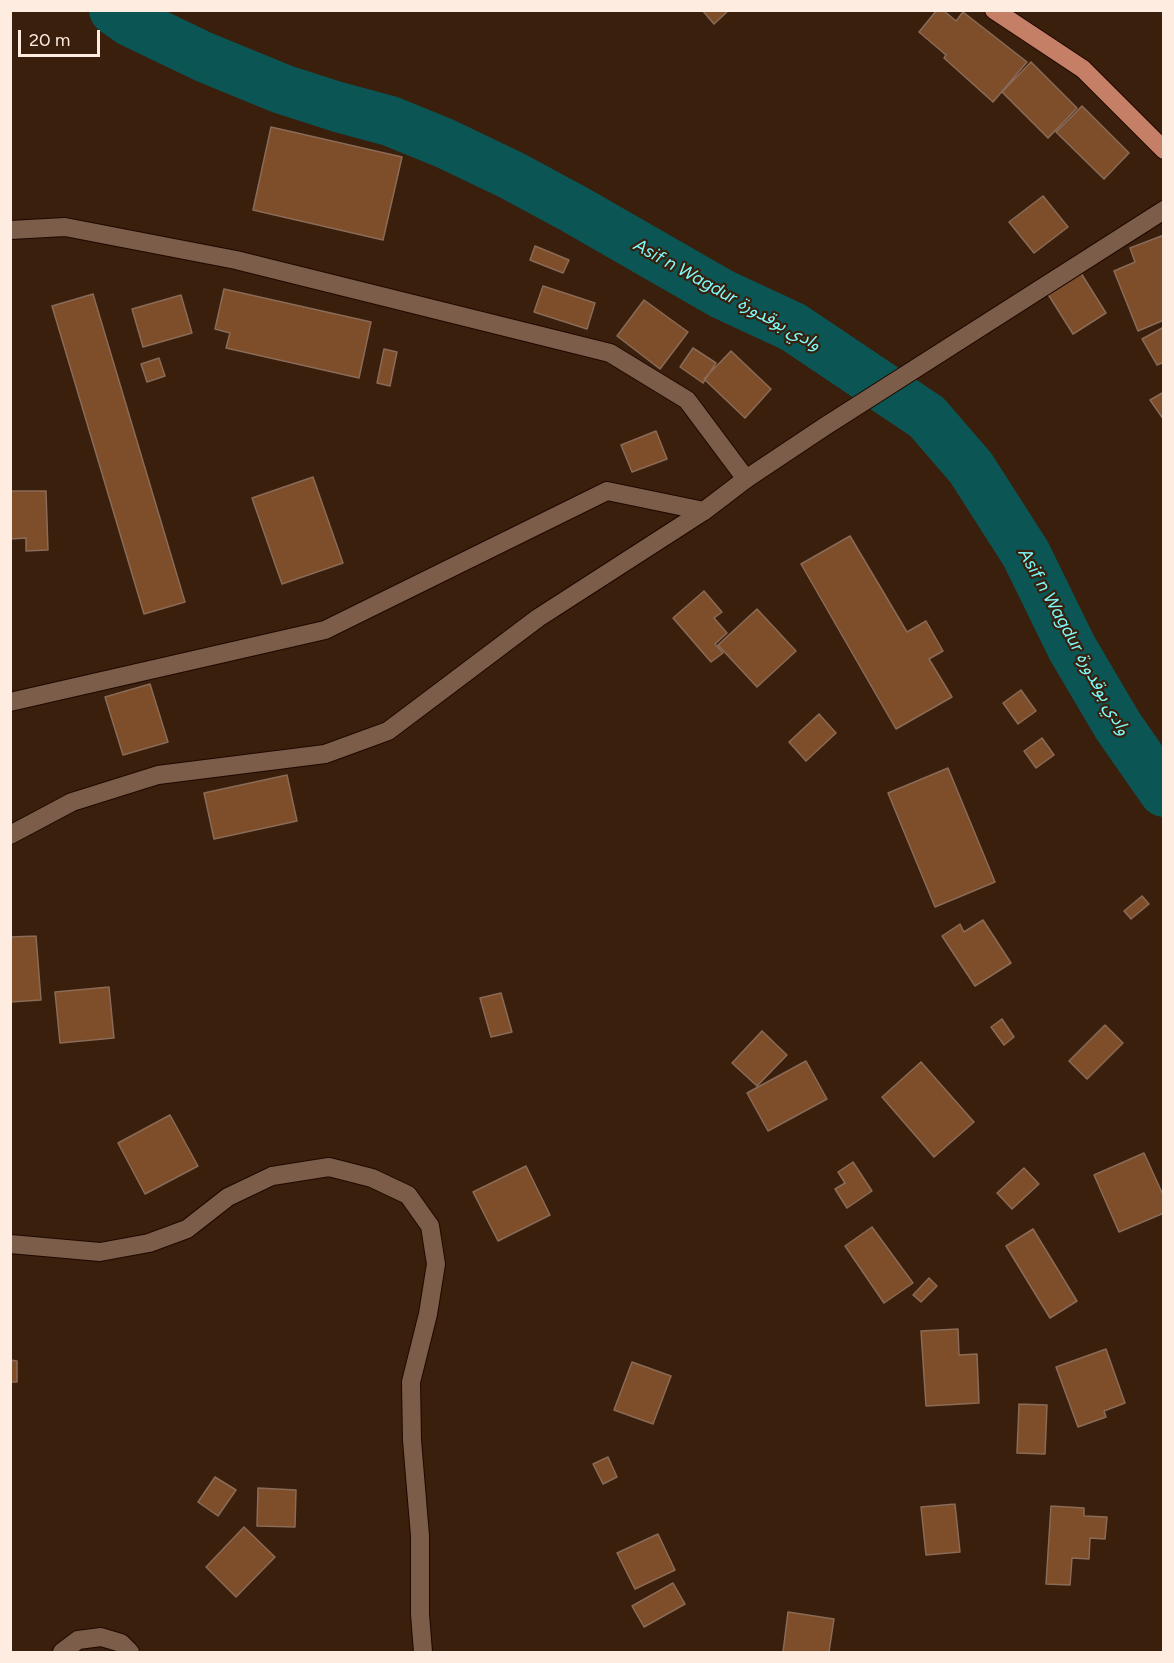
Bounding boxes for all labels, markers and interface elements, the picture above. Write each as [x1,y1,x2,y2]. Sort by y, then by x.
scale bar [21,18,104,56]
text: 20 m [29,29,70,51]
water label: Asif n Wagdur وادي بوقدورة [630,235,824,355]
water label: Asif n Wagdur وادي بوقدورة [1014,545,1134,739]

